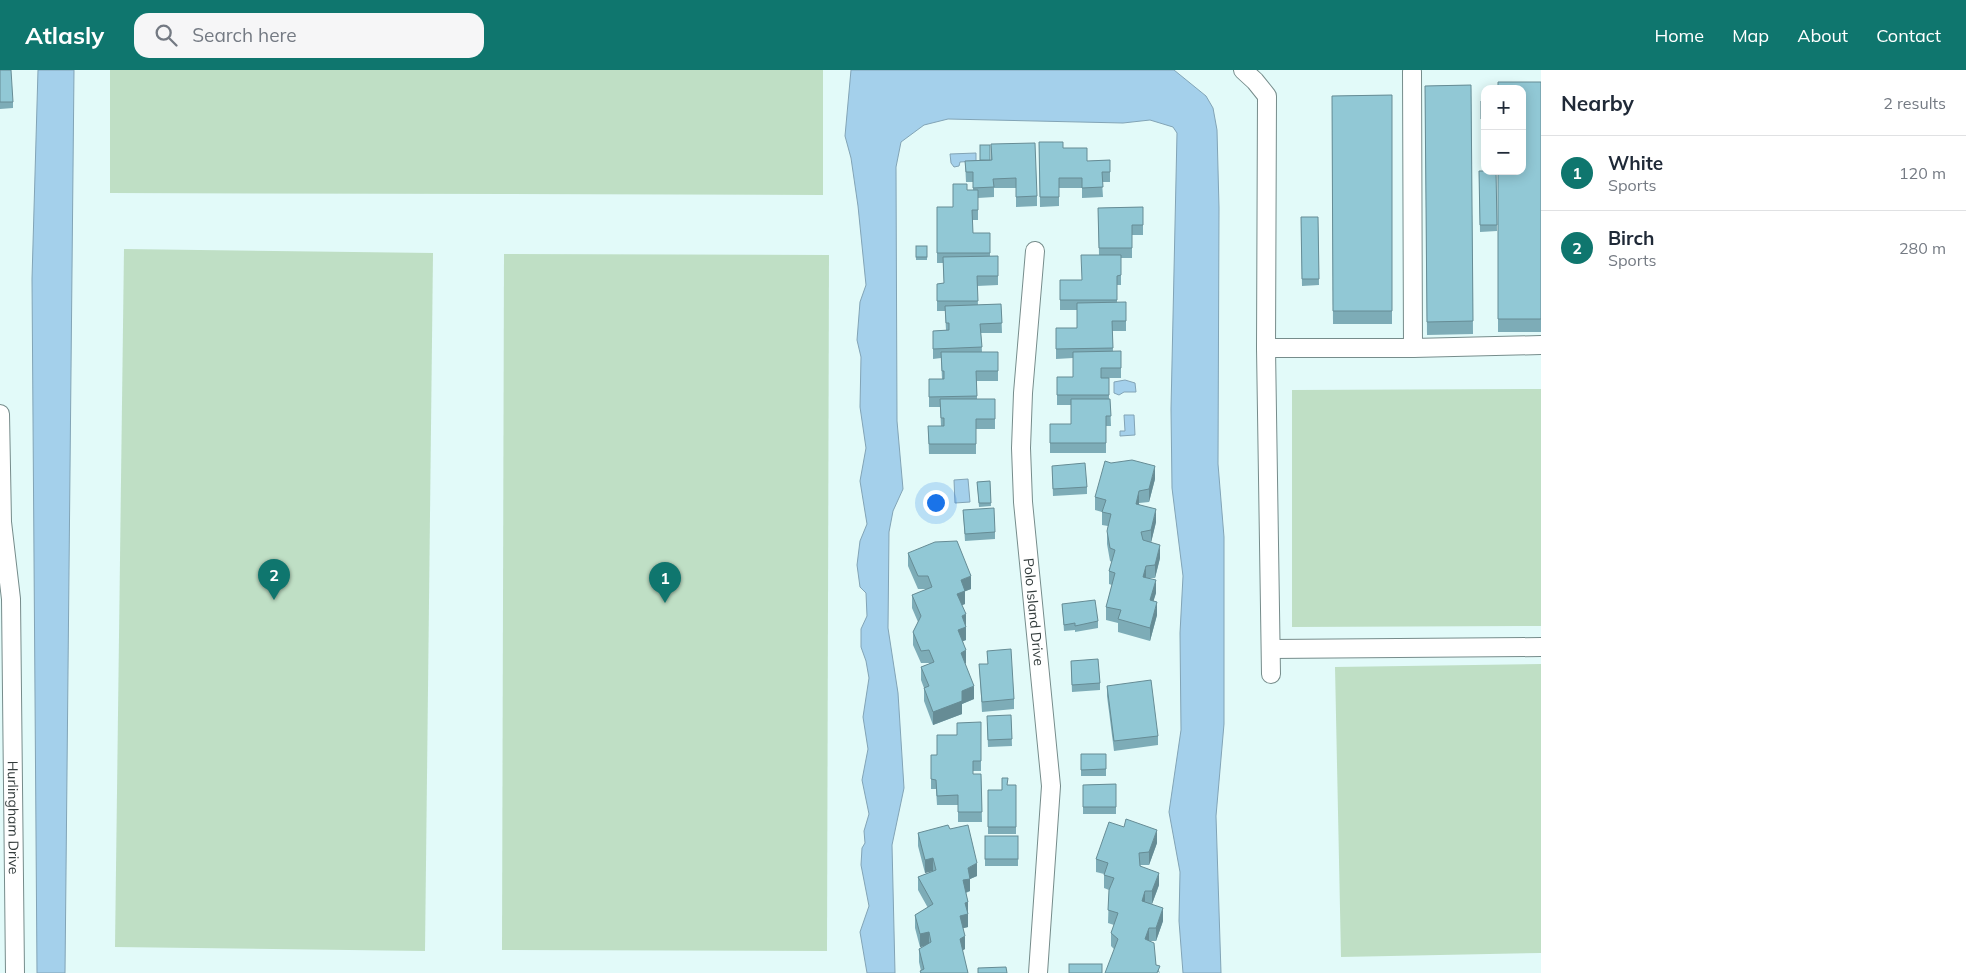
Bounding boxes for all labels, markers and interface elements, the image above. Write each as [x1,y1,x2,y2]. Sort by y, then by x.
search box [134,13,484,58]
text: Atlasly [25,20,104,50]
icon: search [152,21,180,49]
text: Search here [192,23,297,47]
text: Home [1654,24,1704,47]
text: Map [1732,24,1769,47]
text: About [1797,24,1848,47]
text: Contact [1876,24,1941,47]
map controls [1481,85,1526,175]
button: + [1481,85,1526,130]
text: Nearby [1561,90,1634,116]
text: 2 results [1883,93,1946,113]
button: − [1481,130,1526,175]
text: White [1608,151,1663,175]
text: 1 [1572,163,1582,183]
text: 120 m [1899,163,1946,183]
text: Sports [1608,175,1656,195]
text: Birch [1608,226,1654,250]
text: 2 [1572,238,1582,258]
text: 280 m [1899,238,1946,258]
text: Sports [1608,250,1656,270]
your location [923,490,949,516]
street label: Polo Island Drive [1020,557,1048,667]
pin: 2 [258,559,290,600]
pin: 1 [649,562,681,603]
street label: Hurlingham Drive [4,760,23,874]

